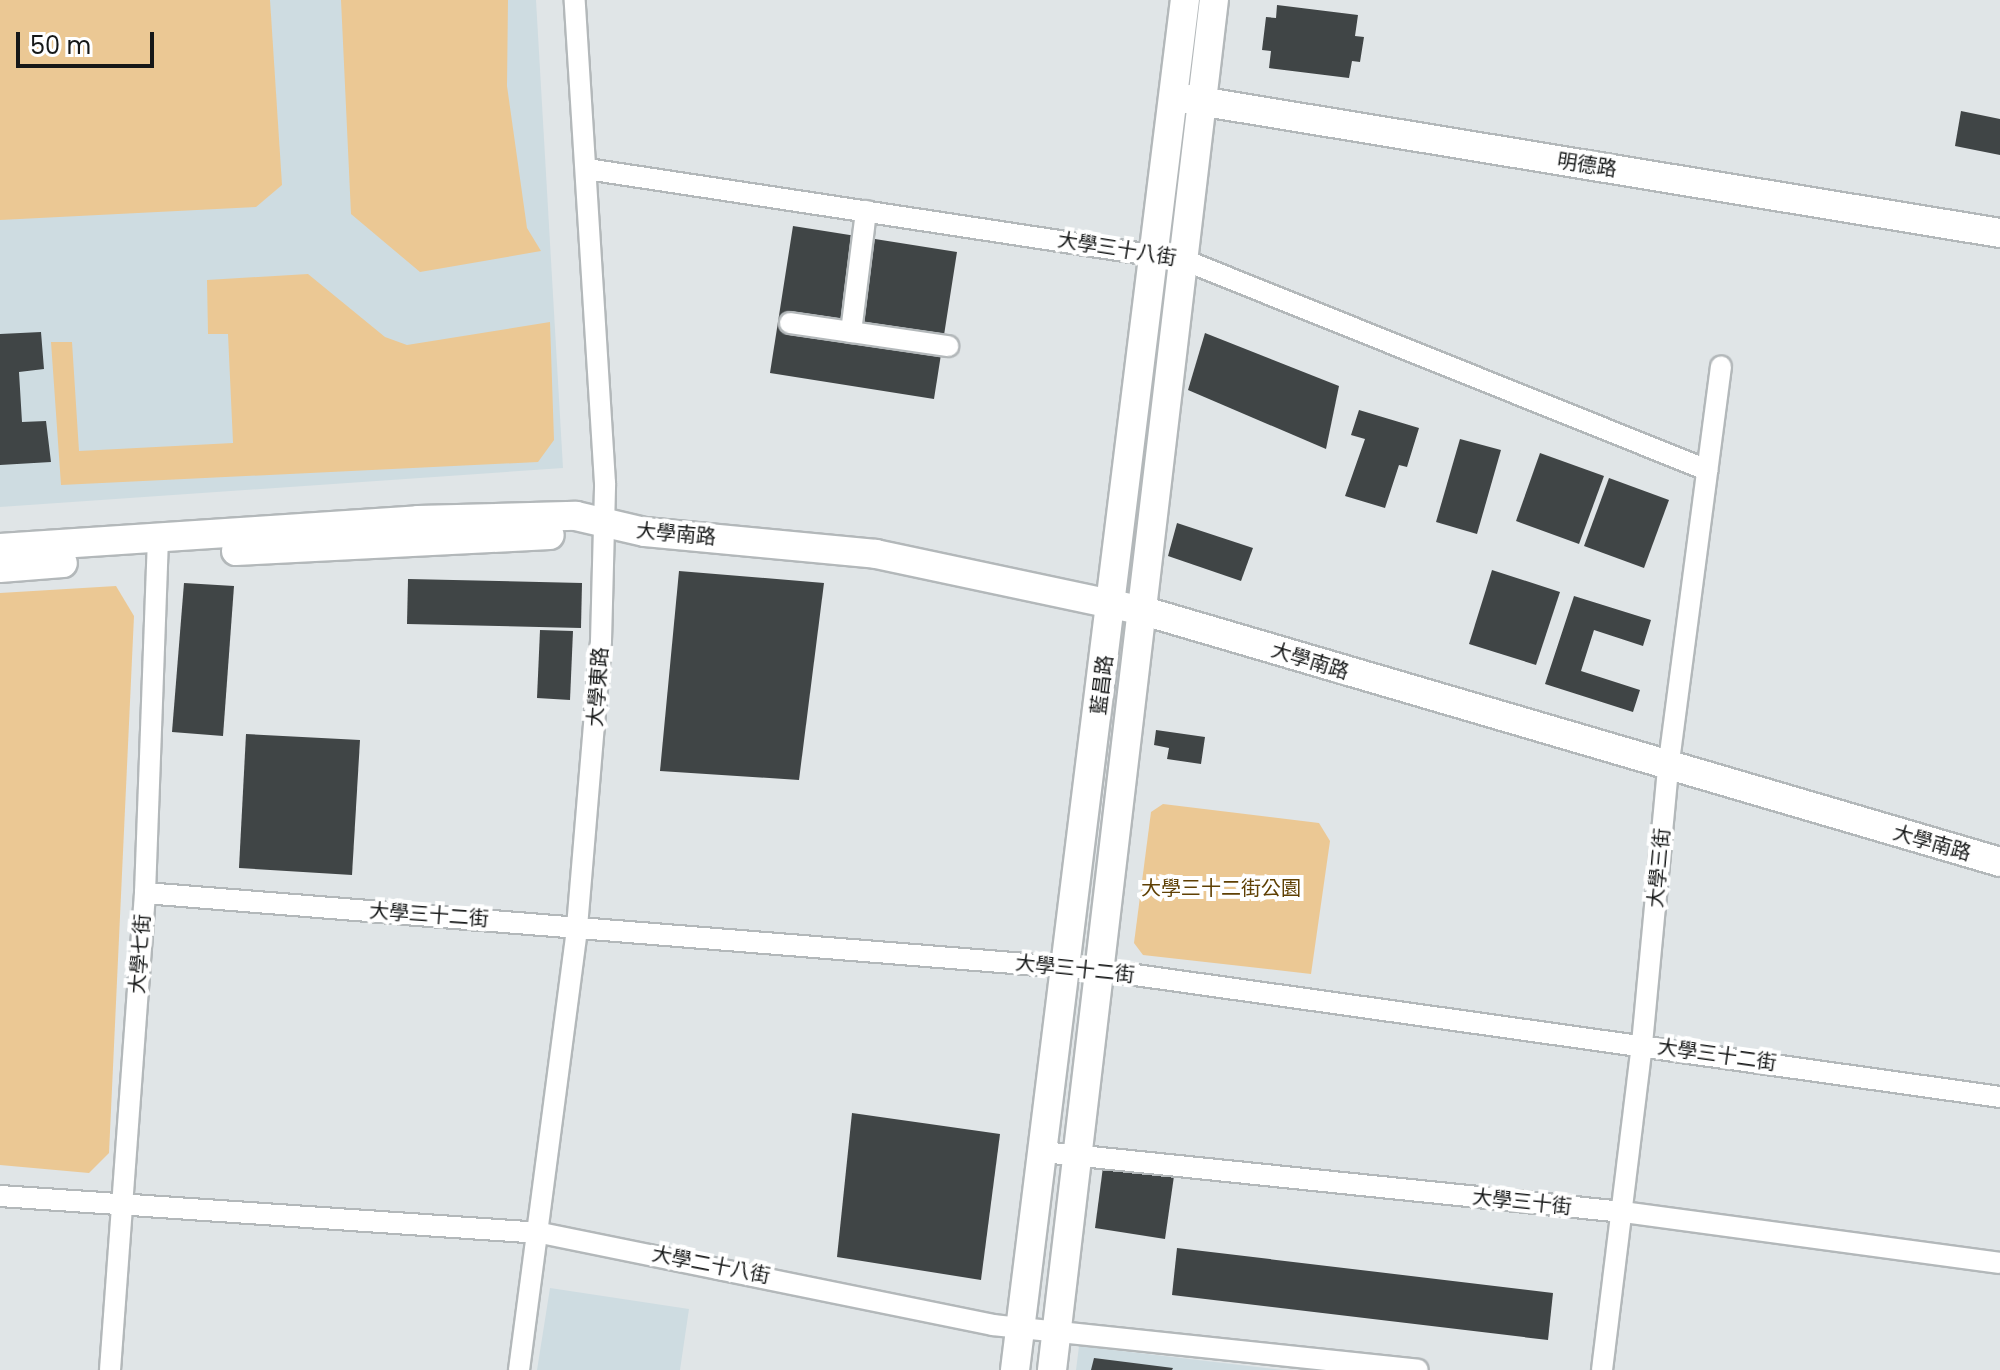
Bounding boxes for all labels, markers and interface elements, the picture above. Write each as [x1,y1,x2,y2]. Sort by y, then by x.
scale bar [20,16,158,66]
text: 50 m [30,29,91,62]
street label: 明德路 [1555,148,1619,182]
street label: 大學三十八街 [1056,228,1178,270]
street label: 大學南路 [635,519,717,549]
street label: 大學南路 [1268,638,1352,684]
street label: 大學東路 [583,646,613,728]
street label: 藍昌路 [1086,654,1118,716]
street label: 大學南路 [1890,820,1974,866]
street label: 大學三街 [1644,827,1674,909]
park label: 大學三十二街公園 [1141,876,1301,900]
street label: 大學三十二街 [368,899,490,931]
street label: 大學七街 [125,913,155,995]
street label: 大學三十二街 [1014,951,1136,987]
street label: 大學三十二街 [1656,1035,1778,1075]
street label: 大學三十街 [1471,1185,1573,1219]
street label: 大學二十八街 [650,1242,772,1288]

